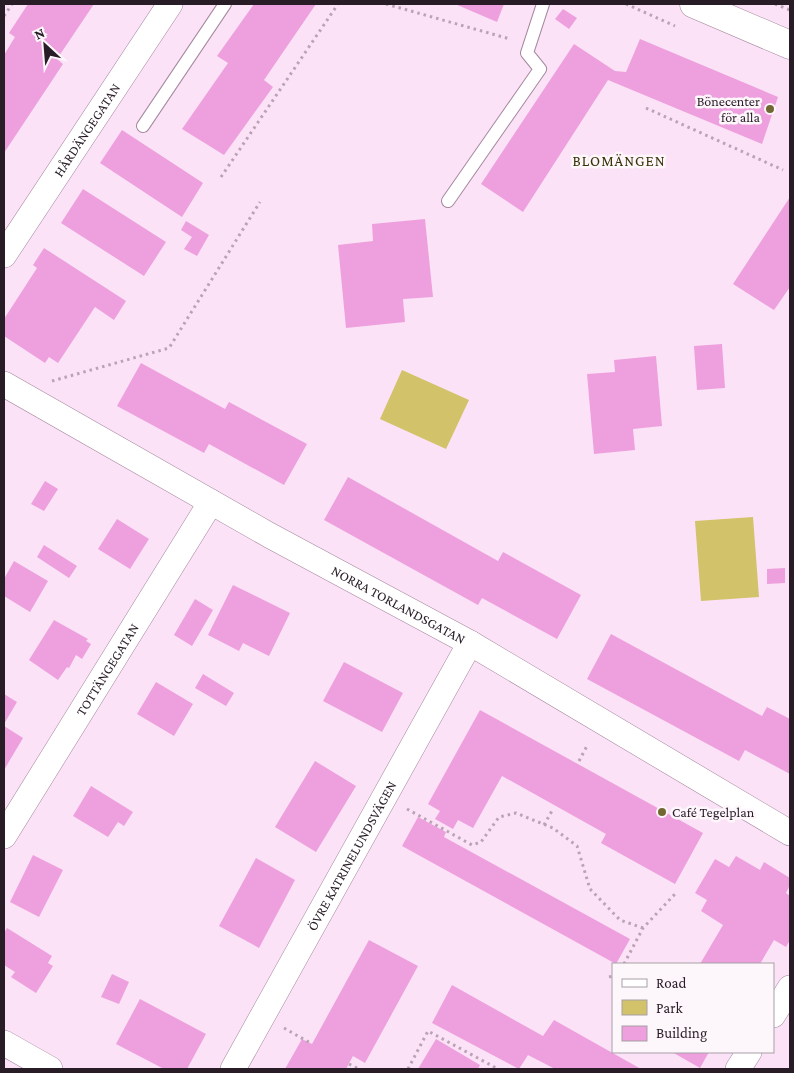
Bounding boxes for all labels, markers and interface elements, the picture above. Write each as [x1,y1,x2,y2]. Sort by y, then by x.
north arrow [20,20,70,70]
text: N [32,24,48,43]
street label: HÅRDÄNGEGATAN [50,80,123,180]
place label: Bönecenter för alla [697,93,761,125]
marker: Bönecenter för alla [764,103,776,115]
district label: BLOMÄNGEN [572,153,666,169]
street label: NORRA TORLANDSGATAN [329,562,468,647]
street label: TOTTÄNGEGATAN [73,620,142,719]
street label: ÖVRE KATRINELUNDSVÄGEN [304,778,400,933]
place label: Café Tegelplan [672,804,755,820]
marker: Café Tegelplan [656,806,668,818]
legend [612,963,774,1053]
text: Road [656,975,687,991]
text: Park [656,1000,683,1016]
text: Building [656,1025,707,1042]

